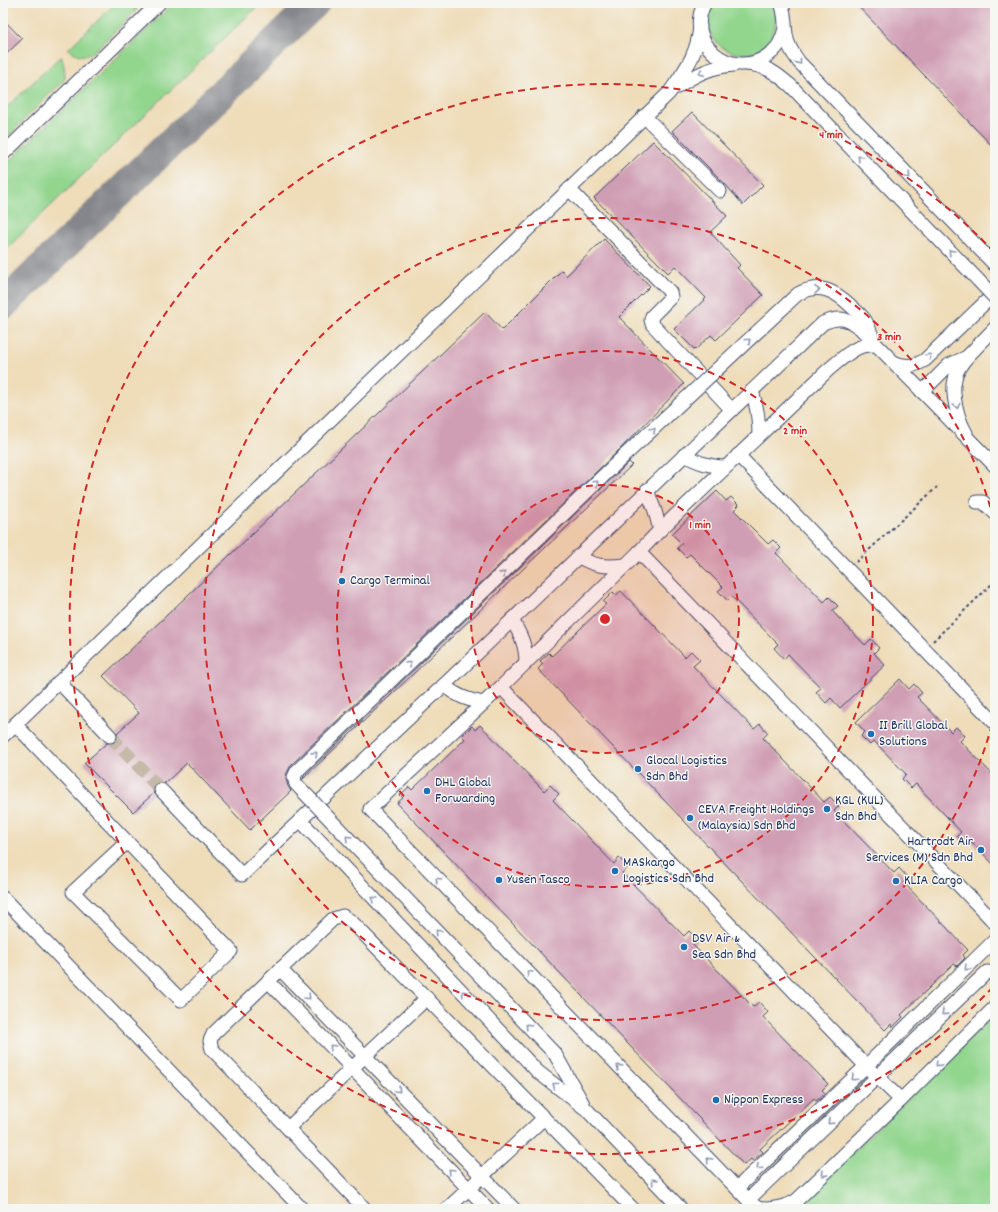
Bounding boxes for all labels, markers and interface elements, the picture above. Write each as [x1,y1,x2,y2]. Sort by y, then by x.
one-way arrow [794,57,801,64]
one-way arrow [698,68,706,76]
text: 4 min [819,127,843,144]
one-way arrow [857,155,865,163]
one-way arrow [903,171,911,179]
one-way arrow [948,249,955,257]
one-way arrow [814,286,820,294]
text: 3 min [877,329,901,346]
one-way arrow [743,338,751,345]
one-way arrow [924,354,931,361]
one-way arrow [952,403,960,409]
text: 2 min [783,423,807,440]
one-way arrow [648,427,656,434]
one-way arrow [591,481,599,488]
text: 1 min [689,517,711,534]
place label: Cargo Terminal [350,571,430,591]
one-way arrow [498,571,506,578]
marker: Cargo Terminal [337,576,347,586]
centre of rings [598,612,612,626]
one-way arrow [404,661,412,669]
place label: II Brill Global Solutions [879,716,948,752]
marker: II Brill Global Solutions [866,729,876,739]
one-way arrow [310,751,318,759]
place label: Glocal Logistics Sdn Bhd [646,751,727,787]
marker: Glocal Logistics Sdn Bhd [633,764,643,774]
place label: DHL Global Forwarding [435,773,495,809]
marker: DHL Global Forwarding [422,786,432,796]
place label: KGL (KUL) Sdn Bhd [835,791,884,827]
place label: CEVA Freight Holdings (Malaysia) Sdn Bhd [698,800,814,836]
marker: KGL (KUL) Sdn Bhd [822,804,832,814]
marker: CEVA Freight Holdings (Malaysia) Sdn Bhd [685,813,695,823]
place label: Hartrodt Air Services (M) Sdn Bhd [866,832,974,868]
one-way arrow [345,835,352,843]
marker: Hartrodt Air Services (M) Sdn Bhd [976,845,986,855]
place label: MASkargo Logistics Sdn Bhd [623,853,714,889]
marker: MASkargo Logistics Sdn Bhd [610,866,620,876]
place label: Yusen Tasco [507,870,570,890]
place label: KLIA Cargo [904,871,962,891]
marker: Yusen Tasco [494,875,504,885]
marker: KLIA Cargo [891,876,901,886]
one-way arrow [435,877,443,885]
one-way arrow [371,896,379,904]
one-way arrow [435,929,443,937]
place label: DSV Air & Sea Sdn Bhd [692,929,756,965]
marker: DSV Air & Sea Sdn Bhd [679,942,689,952]
one-way arrow [964,963,972,970]
one-way arrow [526,970,534,978]
one-way arrow [461,990,469,998]
one-way arrow [303,992,310,1000]
one-way arrow [941,1008,949,1016]
one-way arrow [525,1023,533,1031]
one-way arrow [329,1044,336,1052]
one-way arrow [935,1059,943,1067]
one-way arrow [616,1064,624,1072]
one-way arrow [851,1073,858,1080]
one-way arrow [553,1082,560,1089]
one-way arrow [393,1085,401,1093]
place label: Nippon Express [724,1090,804,1110]
marker: Nippon Express [711,1095,721,1105]
one-way arrow [827,1117,835,1125]
one-way arrow [707,1157,714,1165]
one-way arrow [756,1162,764,1170]
one-way arrow [448,1168,456,1176]
one-way arrow [821,1169,829,1177]
one-way arrow [652,1178,659,1186]

